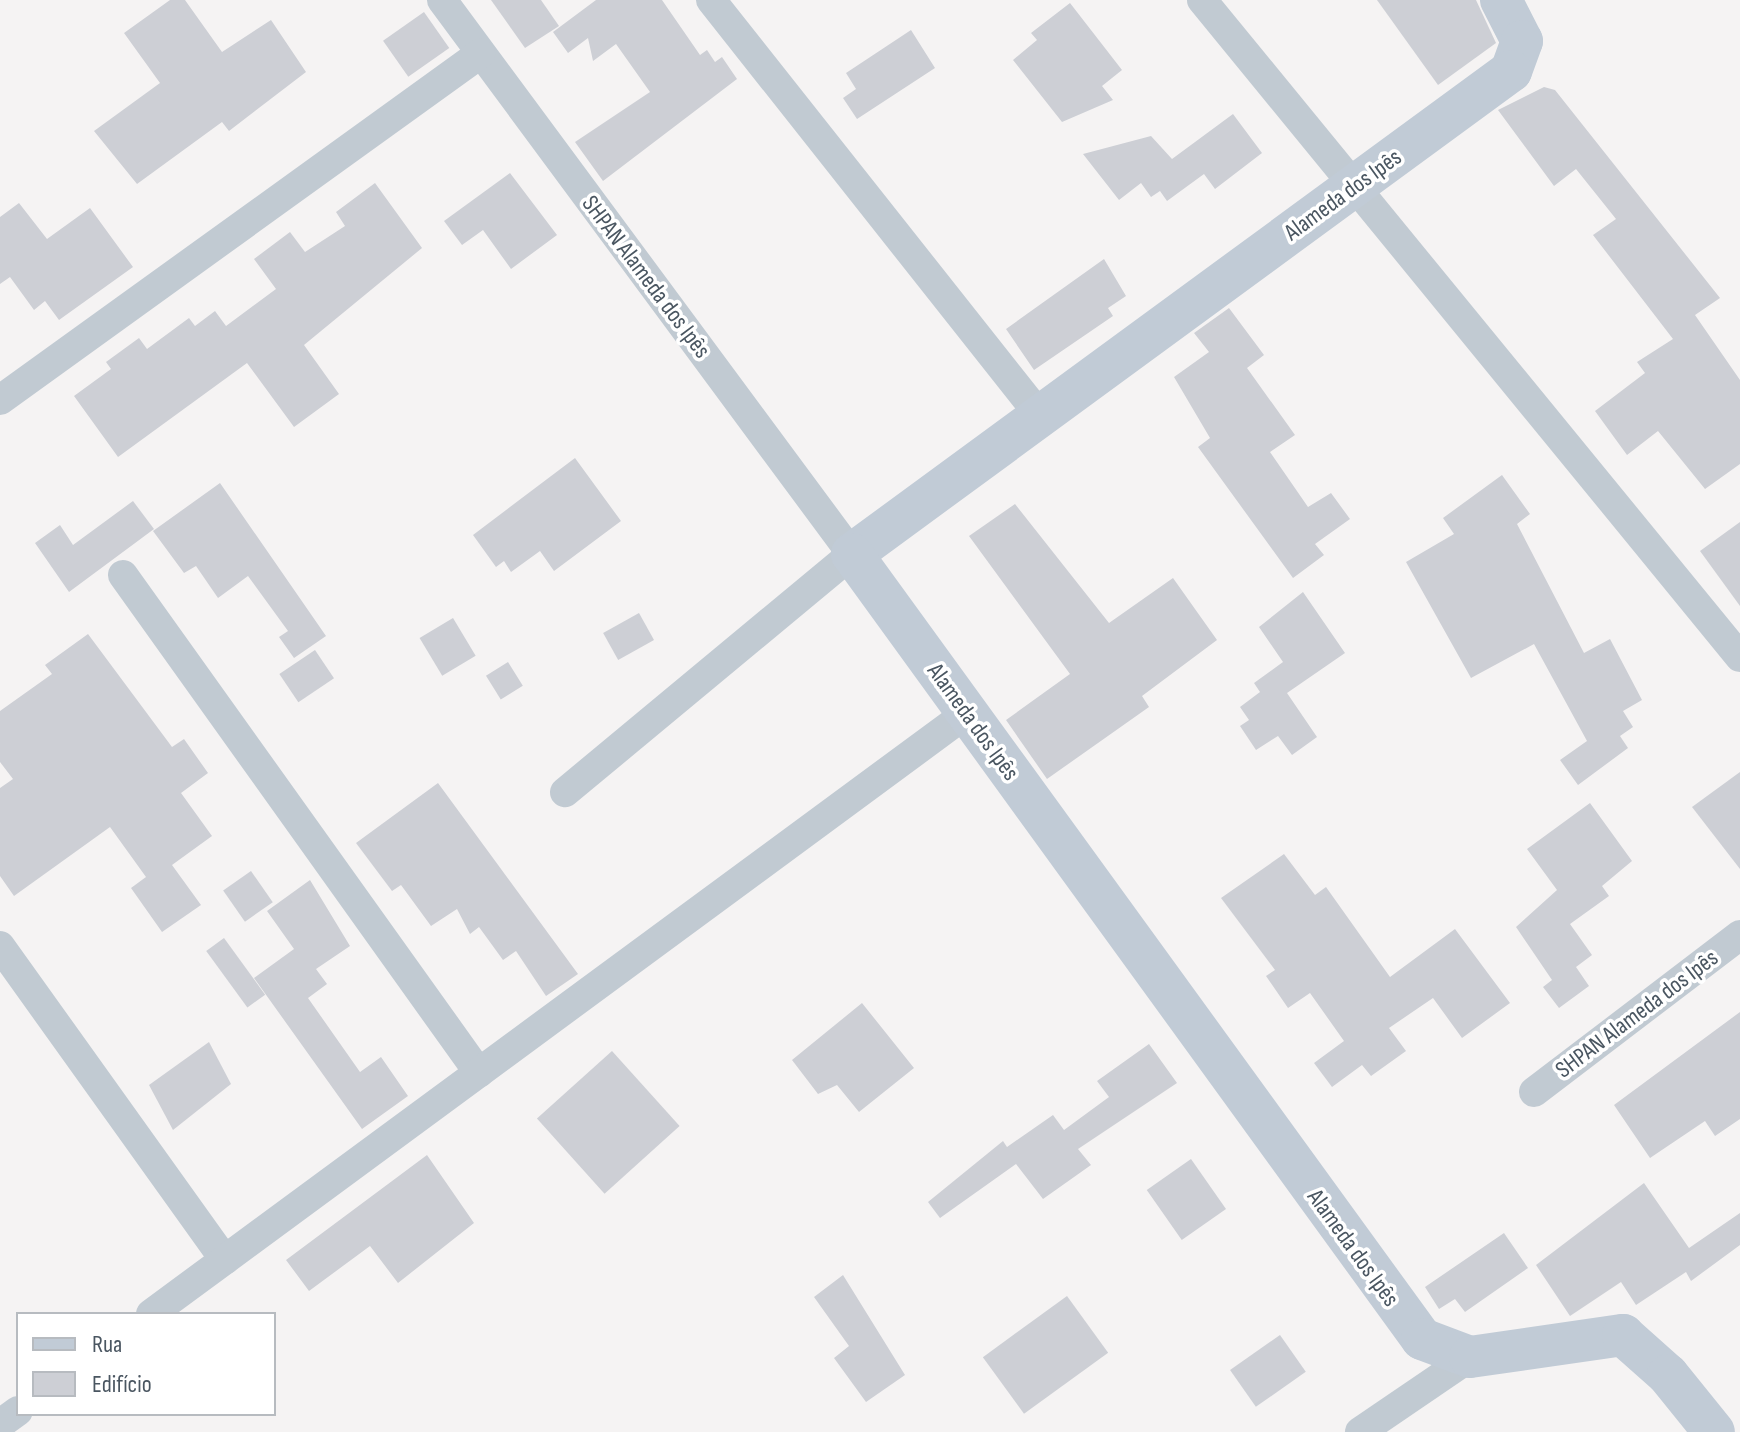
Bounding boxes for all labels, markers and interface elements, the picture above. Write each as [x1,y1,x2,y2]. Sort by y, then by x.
street label: Alameda dos Ipês [1279,143,1407,247]
street label: SHPAN Alameda dos Ipês [575,190,717,364]
street label: Alameda dos Ipês [921,658,1025,786]
street label: SHPAN Alameda dos Ipês [1550,943,1724,1085]
street label: Alameda dos Ipês [1301,1184,1405,1312]
legend [16,1312,276,1416]
text: Rua [92,1330,122,1359]
text: Edifício [92,1370,152,1399]

